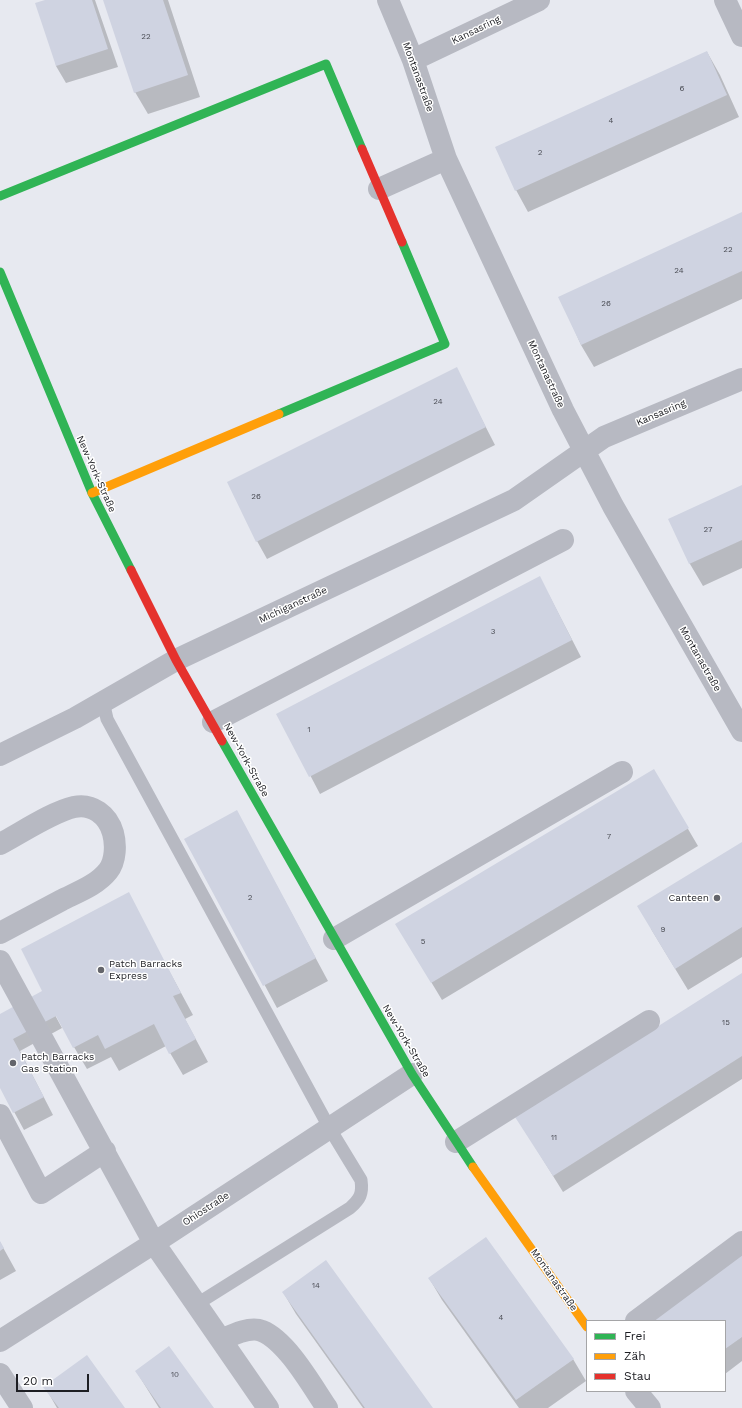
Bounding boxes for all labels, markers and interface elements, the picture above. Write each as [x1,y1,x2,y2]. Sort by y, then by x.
street label: Kansasring [450,13,502,47]
house number: 22 [141,32,151,42]
street label: Montanastraße [400,41,436,113]
house number: 6 [680,84,684,94]
house number: 4 [609,116,613,126]
house number: 2 [538,148,542,158]
house number: 22 [723,245,733,255]
house number: 24 [674,266,684,276]
house number: 26 [601,299,611,309]
street label: Montanastraße [525,338,567,410]
house number: 24 [433,397,443,407]
street label: Kansasring [634,397,688,429]
street label: New-York-Straße [74,434,118,514]
house number: 26 [251,492,261,502]
house number: 27 [704,525,712,535]
street label: Michiganstraße [257,584,329,626]
street label: Montanastraße [676,624,724,694]
house number: 3 [491,627,495,637]
street label: New-York-Straße [221,721,271,799]
house number: 1 [307,725,311,735]
house number: 7 [607,832,611,842]
place label: Canteen [668,892,709,904]
house number: 2 [248,893,252,903]
marker: Canteen [712,893,722,903]
house number: 9 [661,925,665,935]
house number: 5 [421,937,425,947]
place label: Patch Barracks Express [109,958,182,982]
marker: Patch Barracks Express [96,965,106,975]
street label: New-York-Straße [380,1003,432,1079]
house number: 15 [722,1018,730,1028]
place label: Patch Barracks Gas Station [21,1051,94,1074]
marker: Patch Barracks Gas Station [8,1058,18,1068]
house number: 11 [551,1133,557,1143]
street label: Ohiostraße [180,1189,232,1229]
street label: Montanastraße [528,1247,580,1313]
house number: 14 [312,1281,320,1291]
house number: 4 [499,1313,503,1323]
legend [586,1320,726,1392]
text: Frei [624,1329,646,1343]
text: Zäh [624,1349,646,1363]
scale bar [18,1366,91,1392]
text: Stau [624,1369,651,1383]
house number: 10 [171,1370,179,1380]
text: 20 m [23,1374,53,1388]

